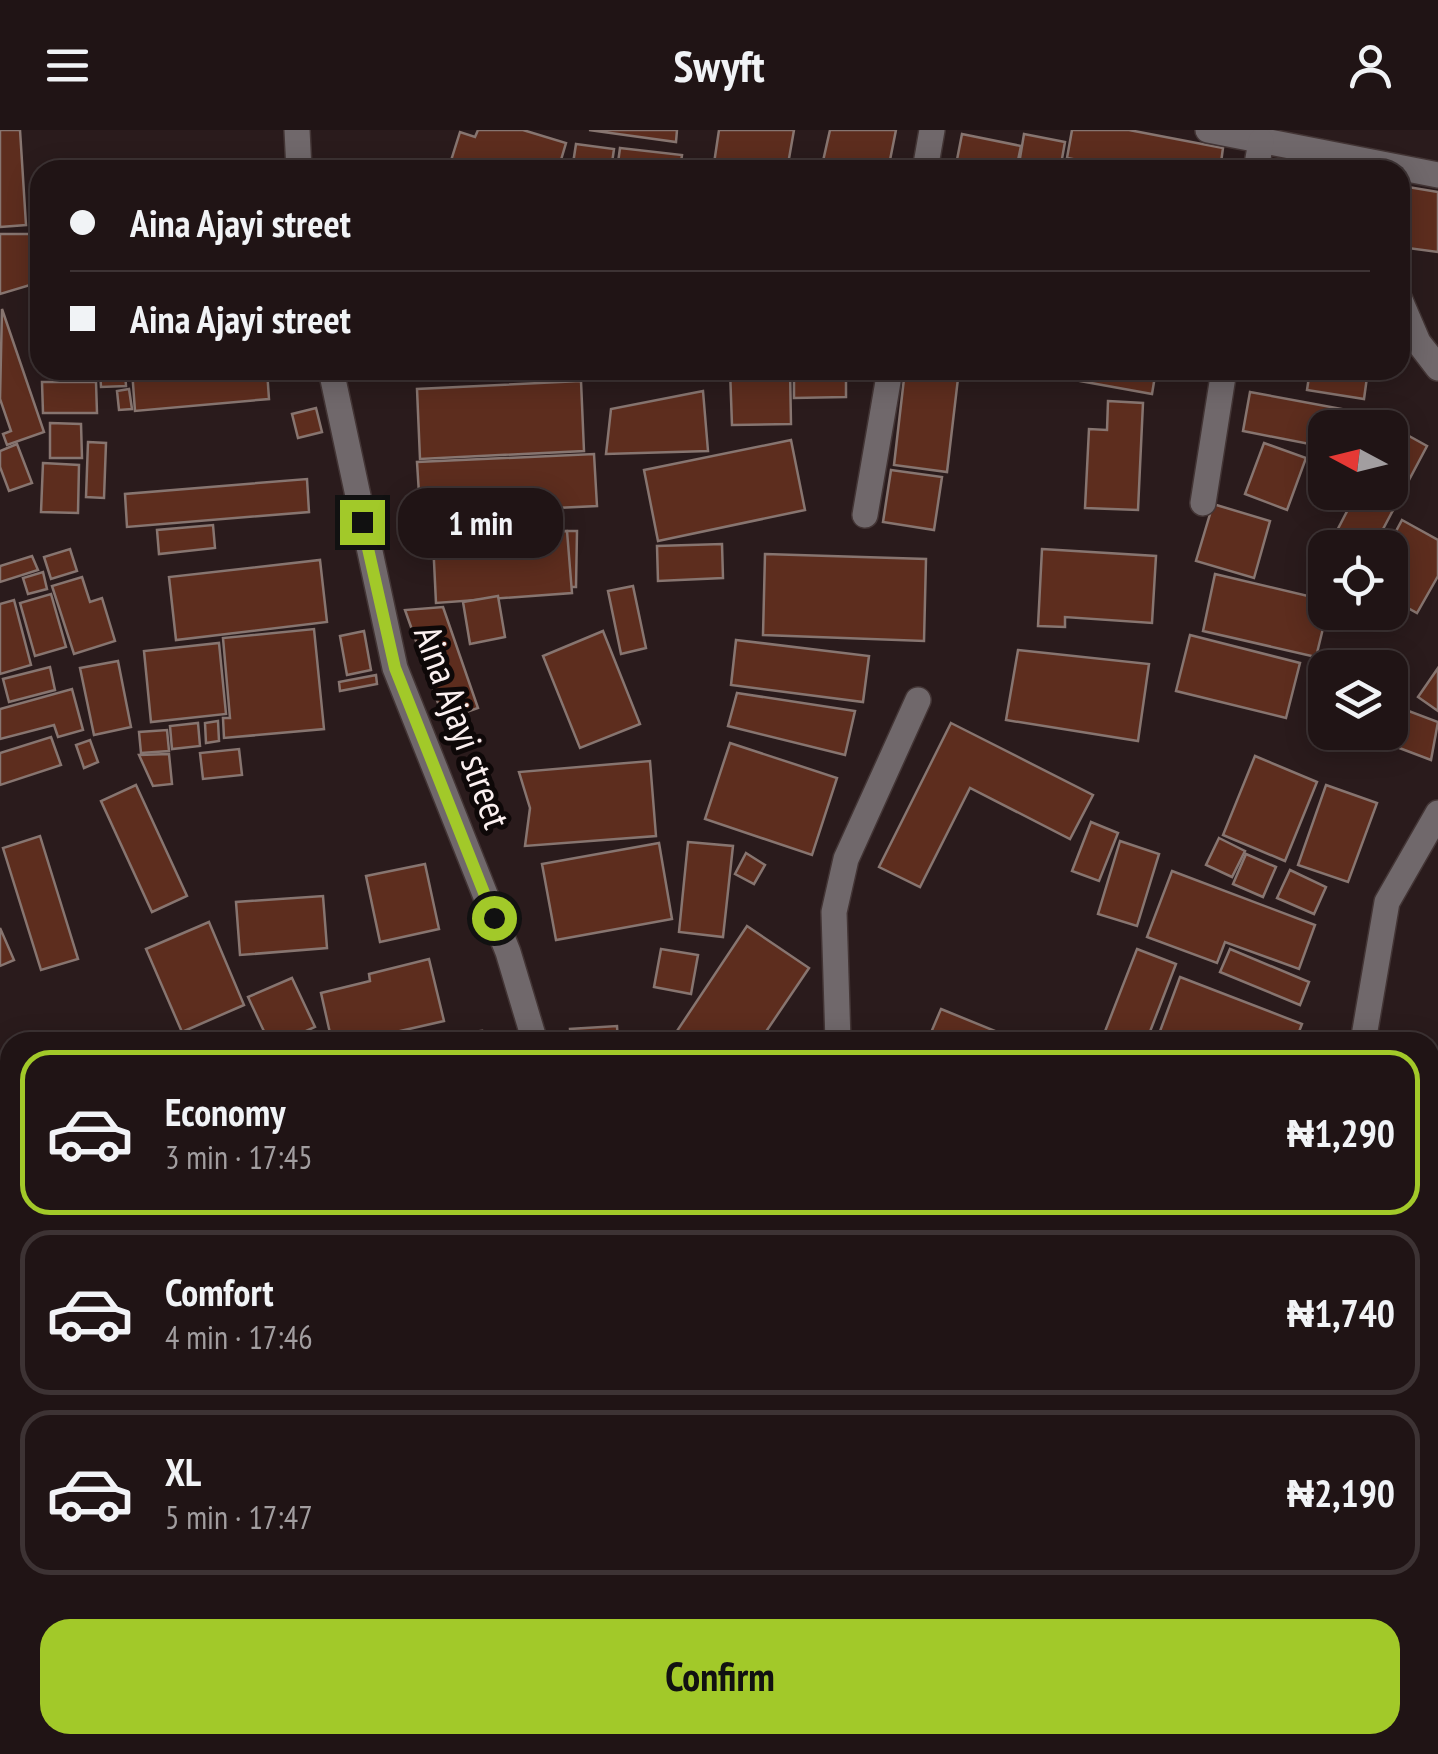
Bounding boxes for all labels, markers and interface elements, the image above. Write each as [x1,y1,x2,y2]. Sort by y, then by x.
text: Swyft [674,36,765,94]
icon: menu [40,38,95,93]
icon: person [1343,38,1398,93]
text: Aina Ajayi street [130,198,351,247]
text: Aina Ajayi street [130,294,351,343]
north arrow [1308,410,1408,510]
map controls [1308,410,1408,750]
callout: 1 min [397,487,562,557]
route end [340,500,385,545]
text: 1 min [448,502,513,544]
button: locate [1308,530,1408,630]
street label: Aina Ajayi street [404,618,523,835]
button: layers [1308,650,1408,750]
route start [472,896,517,941]
text: Economy [165,1087,285,1136]
icon: car [45,1088,135,1178]
text: ₦1,290 [1287,1108,1395,1157]
text: 3 min · 17:45 [165,1136,313,1178]
text: Comfort [165,1267,274,1316]
icon: car [45,1268,135,1358]
text: ₦1,740 [1287,1288,1395,1337]
text: 4 min · 17:46 [165,1316,313,1358]
text: XL [165,1447,201,1496]
icon: car [45,1448,135,1538]
text: ₦2,190 [1287,1468,1395,1517]
text: 5 min · 17:47 [165,1496,313,1538]
button: Confirm [40,1619,1400,1734]

